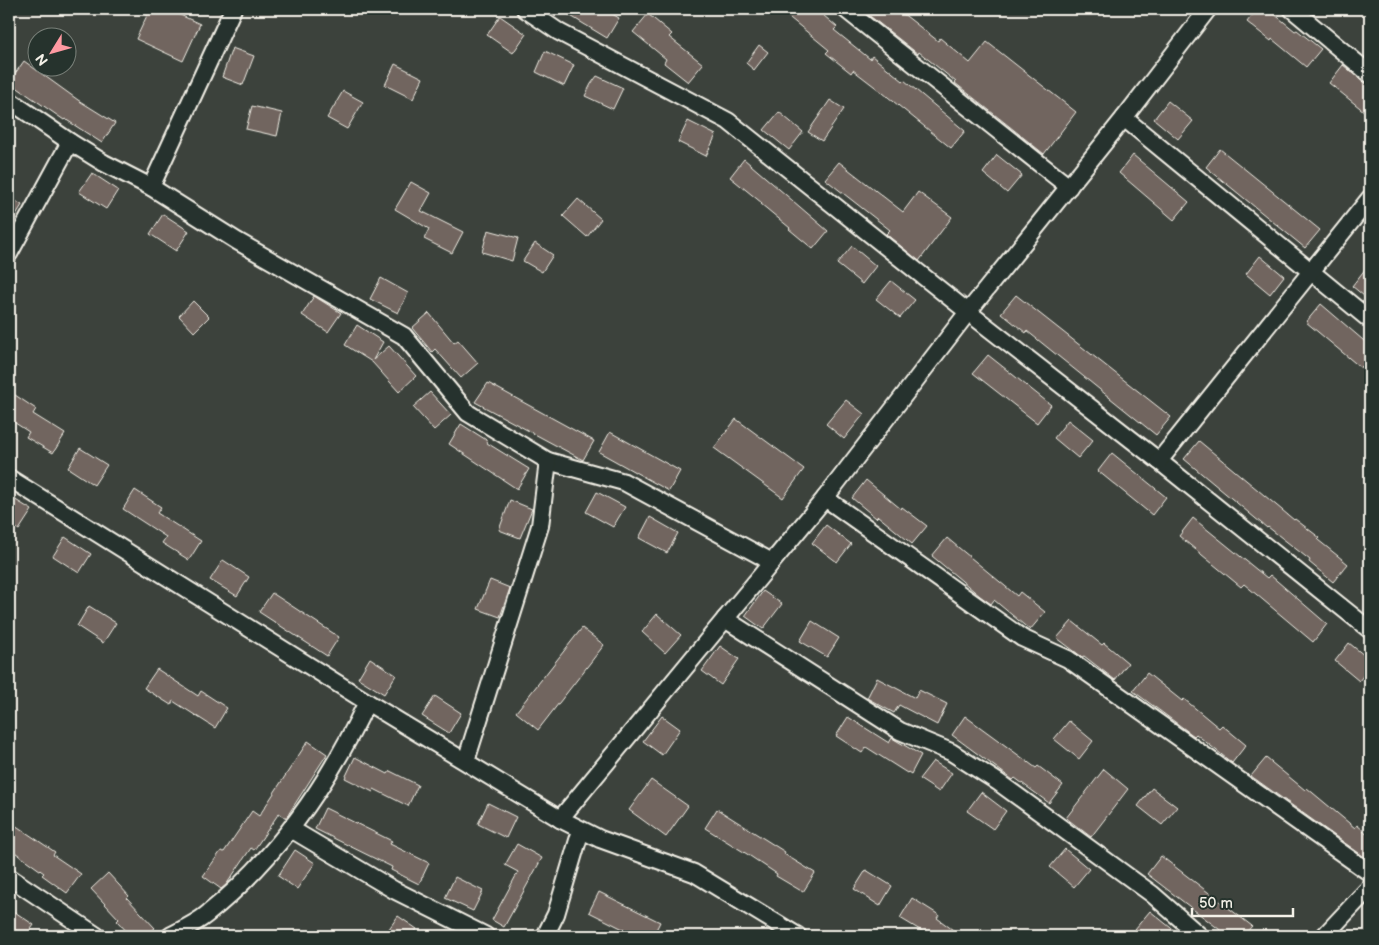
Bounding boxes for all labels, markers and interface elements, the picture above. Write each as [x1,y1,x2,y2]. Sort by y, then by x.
north arrow [28,28,78,78]
text: N [32,50,52,69]
scale bar [1192,885,1293,917]
text: 50 m [1199,894,1233,913]

